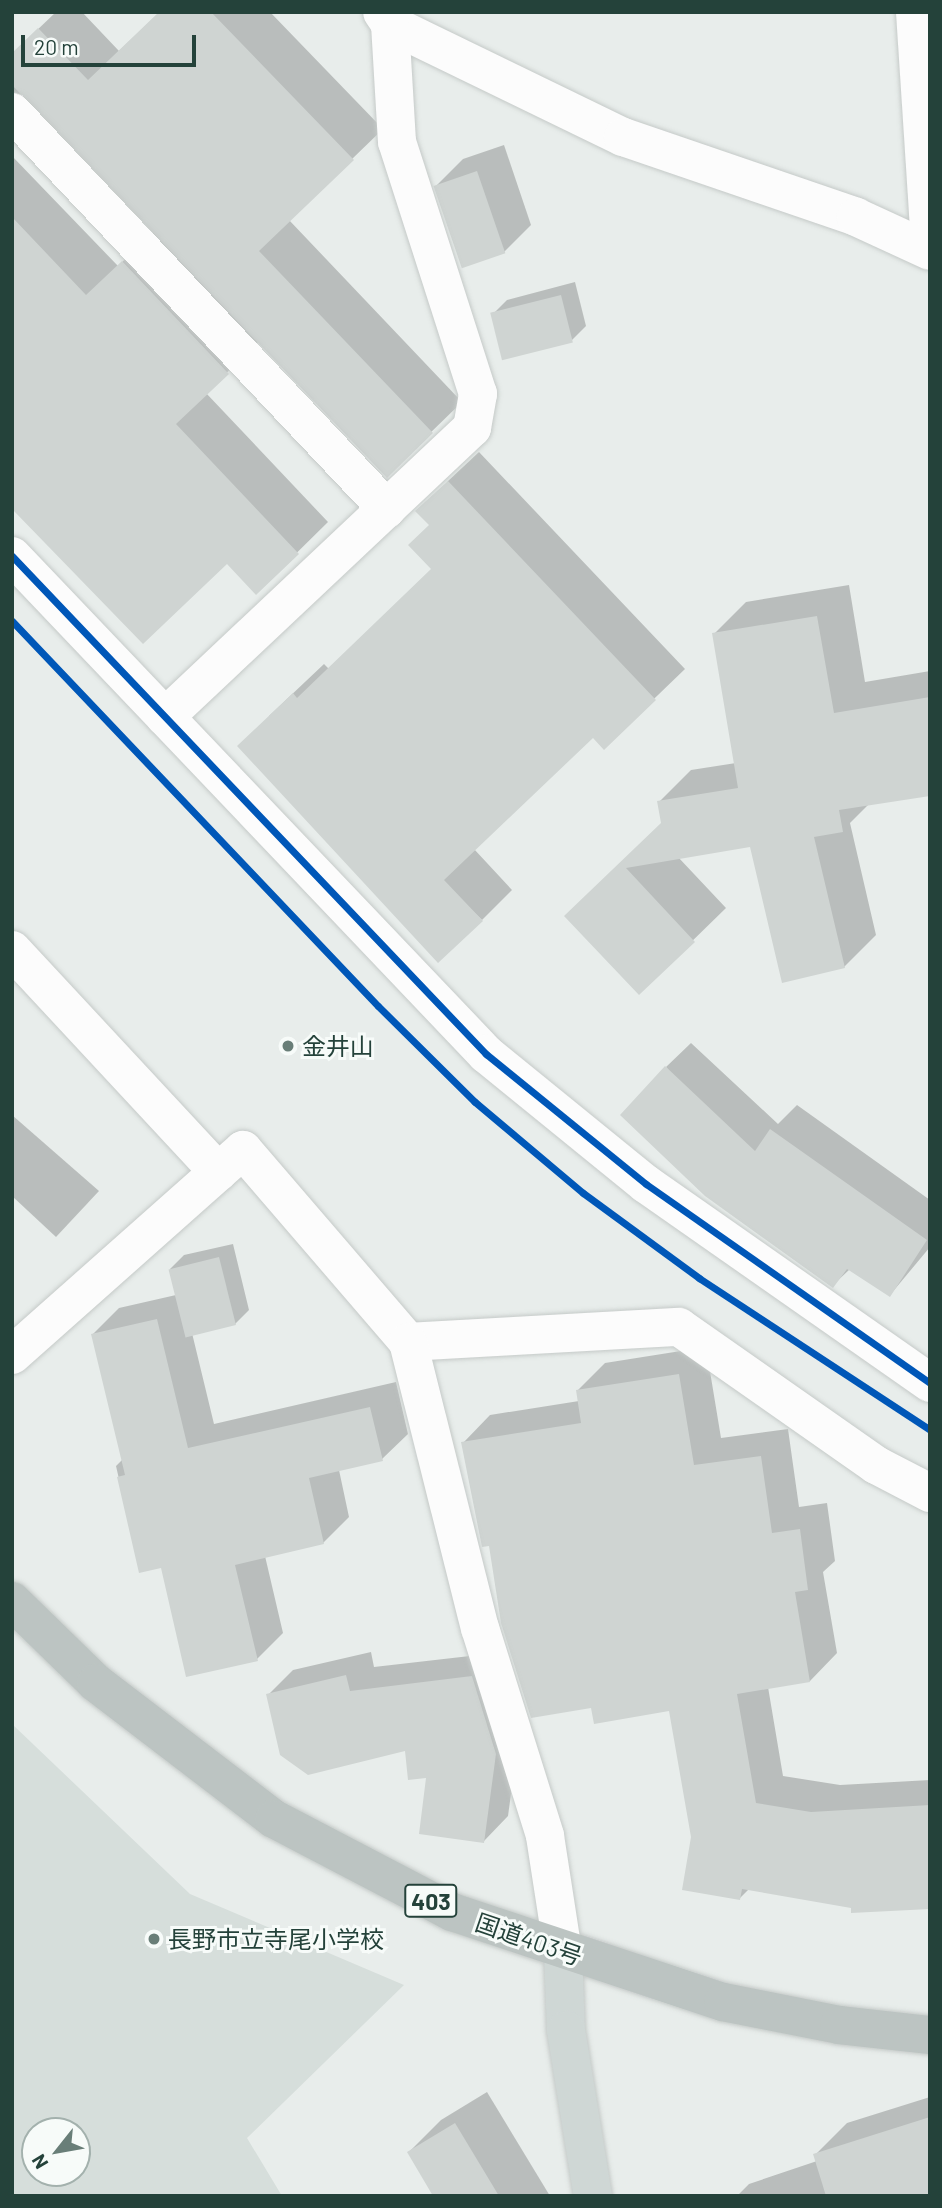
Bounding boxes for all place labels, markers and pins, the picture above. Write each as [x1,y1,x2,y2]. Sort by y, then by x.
place label: 金井山 [302,1032,374,1060]
marker: 金井山 [280,1038,296,1054]
place label: 長野市立寺尾小学校 [168,1925,384,1953]
marker: 長野市立寺尾小学校 [146,1931,162,1947]

